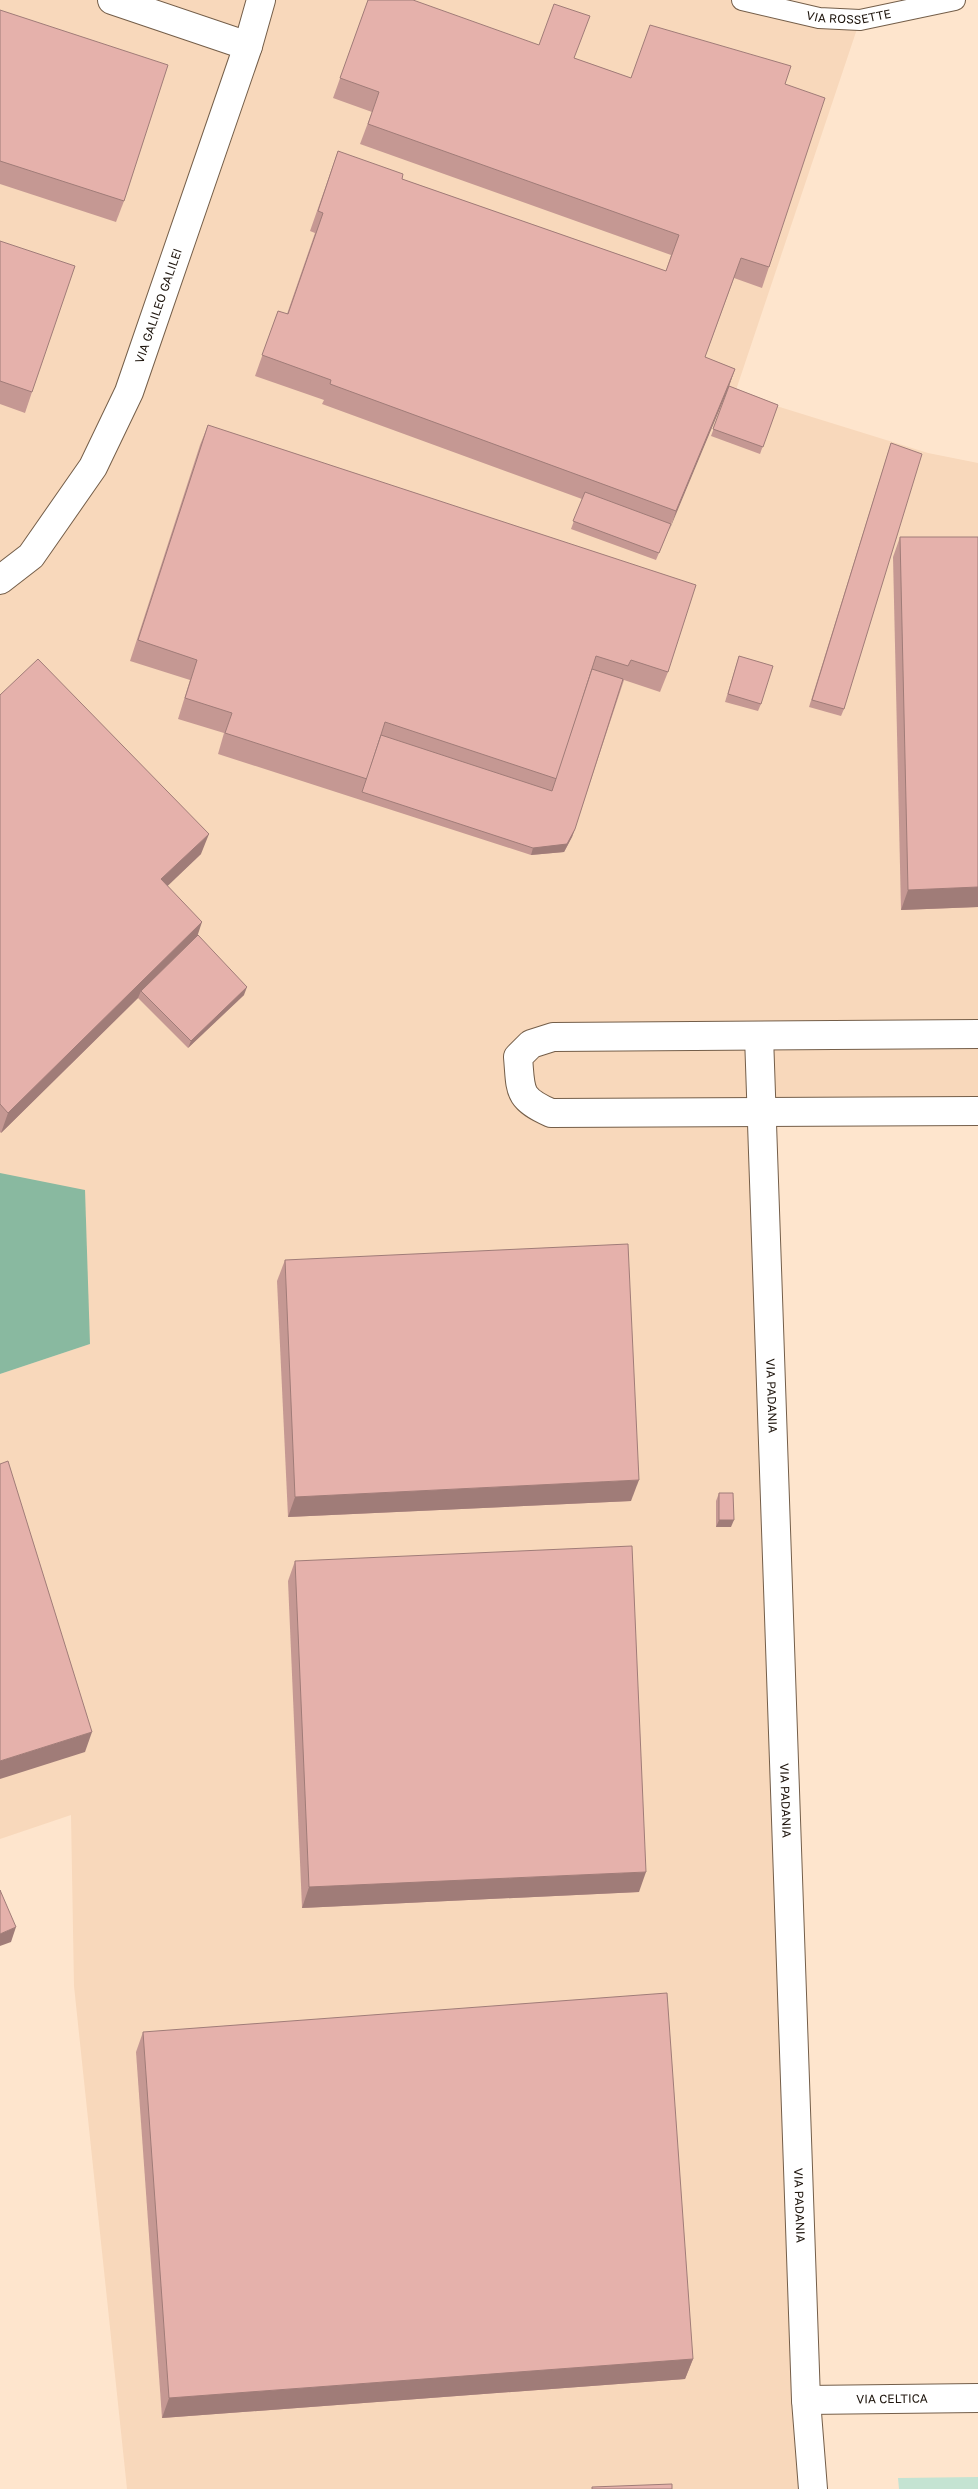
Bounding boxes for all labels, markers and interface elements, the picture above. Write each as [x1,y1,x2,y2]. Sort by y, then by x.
street label: VIA ROSSETTE [805,6,892,27]
street label: VIA GALILEO GALILEI [131,246,185,365]
street label: VIA PADANIA [763,1358,781,1434]
street label: VIA PADANIA [777,1763,795,1838]
street label: VIA PADANIA [791,2168,809,2243]
street label: VIA CELTICA [856,2391,928,2406]

